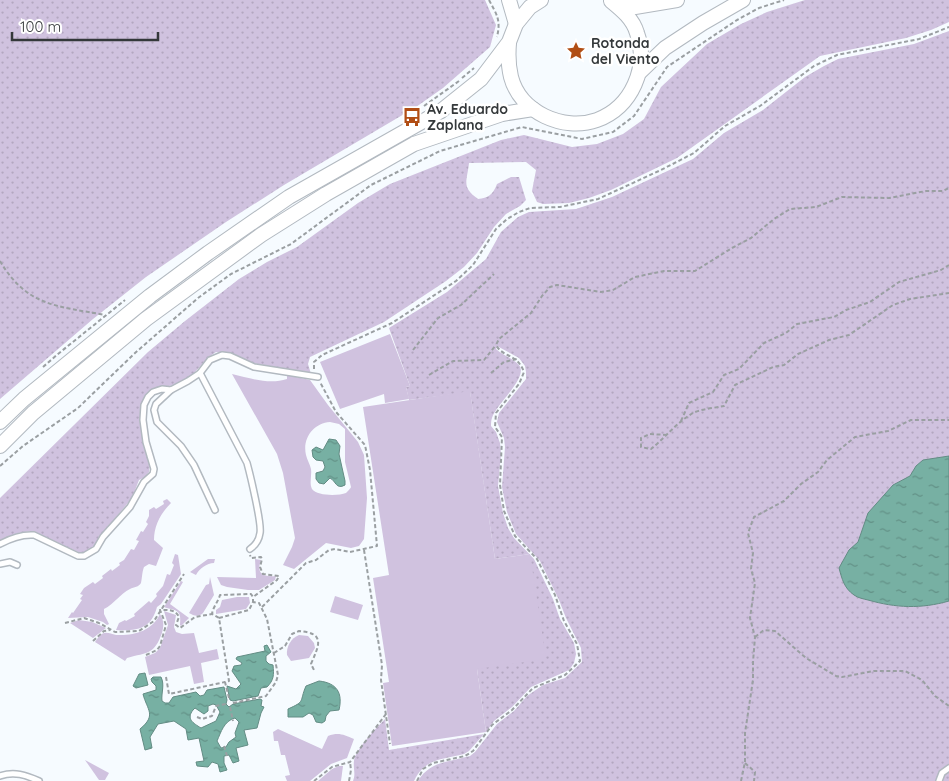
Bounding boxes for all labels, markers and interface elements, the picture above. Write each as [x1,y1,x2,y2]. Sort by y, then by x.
scale bar [12,10,159,42]
text: 100 m [20,17,61,36]
place label: Rotonda del Viento [591,34,660,68]
place icon: Rotonda del Viento [565,40,587,62]
place label: Av. Eduardo Zaplana [427,100,508,134]
bus stop icon: Av. Eduardo Zaplana [401,106,423,128]

